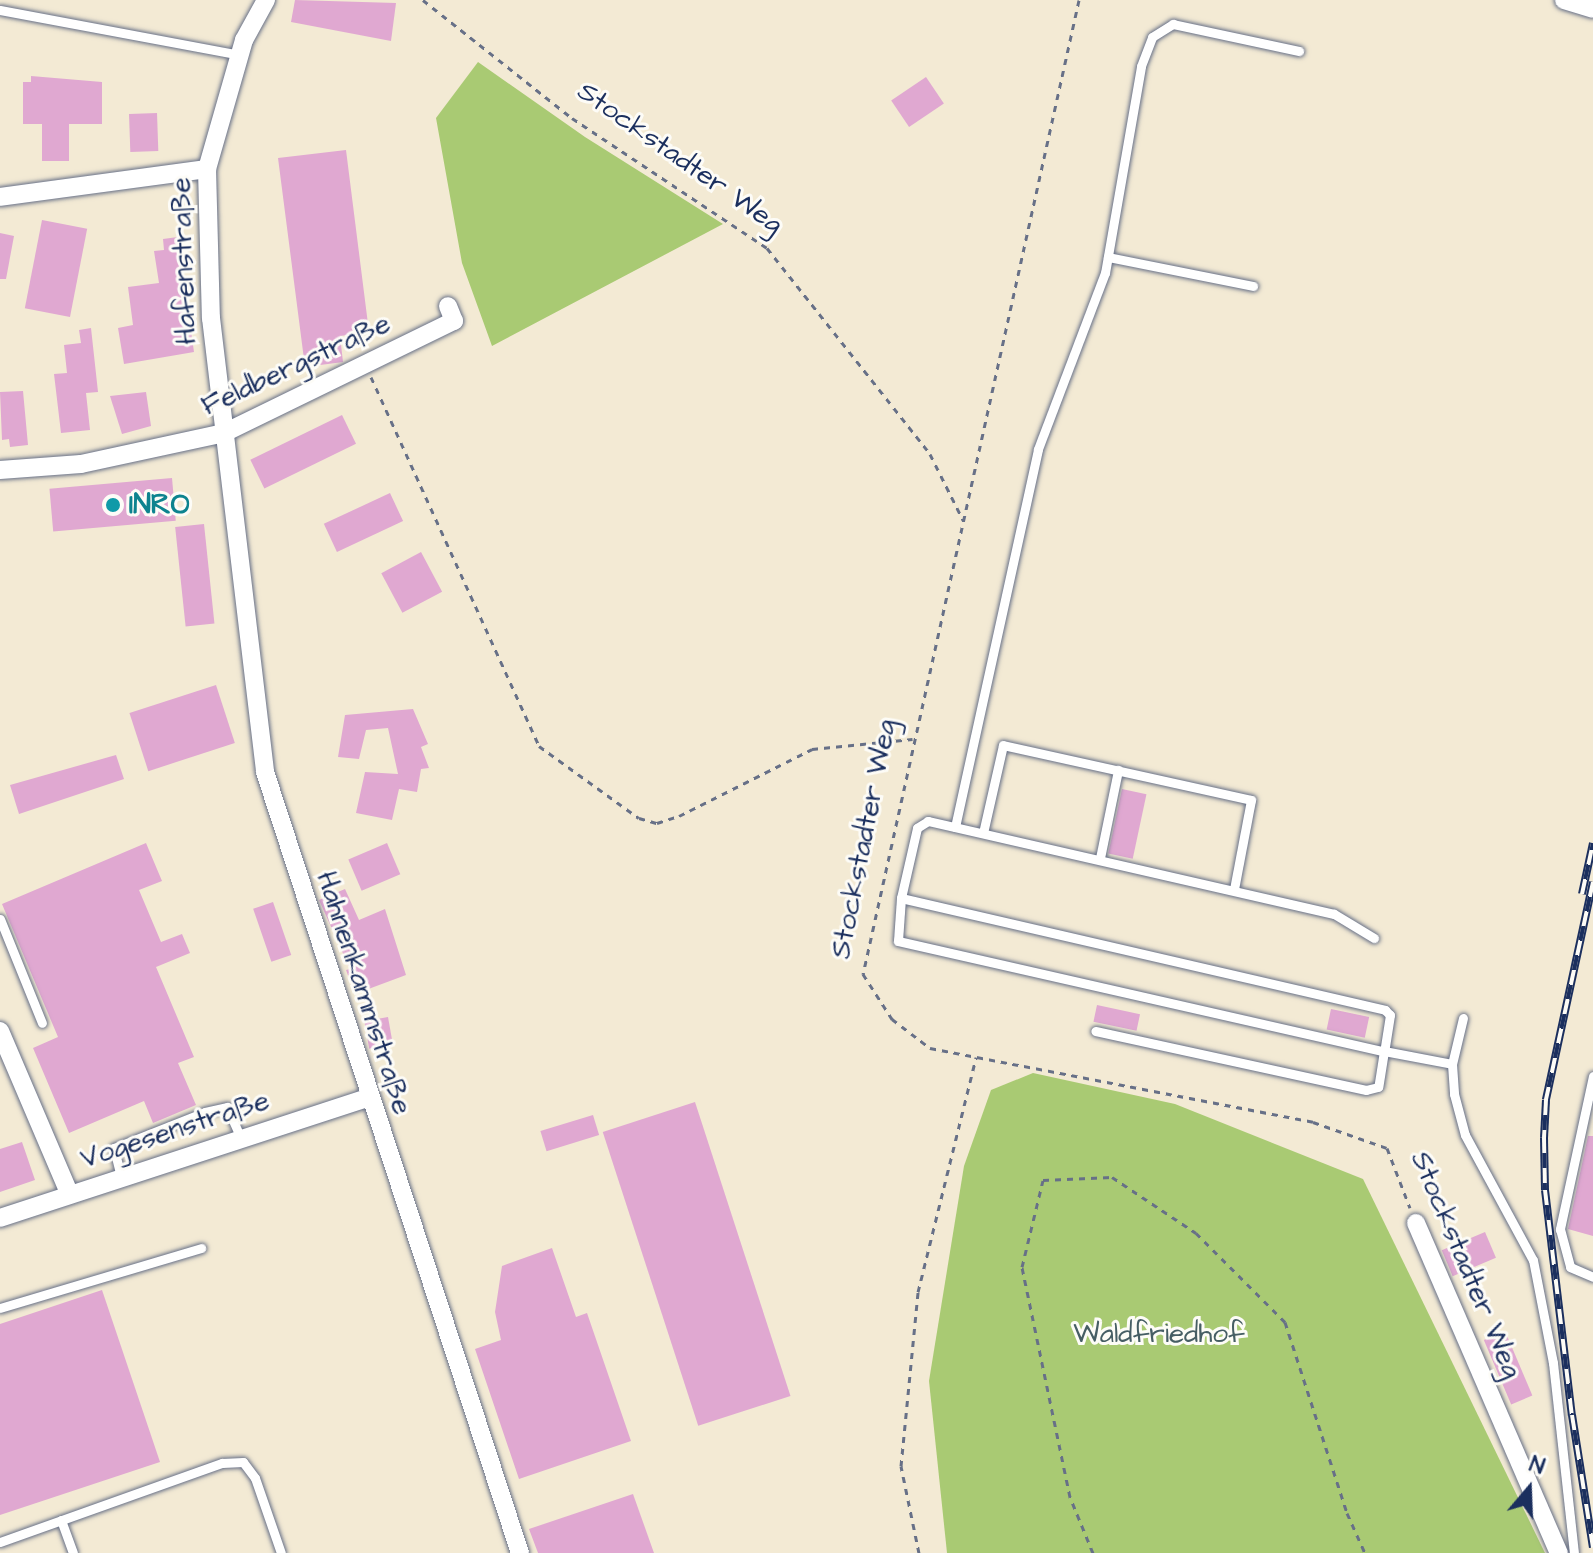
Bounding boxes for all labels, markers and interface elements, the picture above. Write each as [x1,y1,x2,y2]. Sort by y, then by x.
street label: Stockstadter Weg [571,75,789,241]
street label: Hafenstraße [164,177,204,345]
street label: Feldbergstraße [196,307,396,423]
place label: INRO [129,488,190,522]
marker: INRO [104,496,122,514]
street label: Stockstadter Weg [824,717,904,961]
street label: Hahnenkammstraße [309,867,419,1119]
street label: Vogesenstraße [77,1084,273,1176]
street label: Stockstadter Weg [1403,1147,1529,1383]
park label: Waldfriedhof [1073,1317,1245,1351]
north arrow [1489,1449,1569,1529]
text: N [1525,1449,1549,1483]

